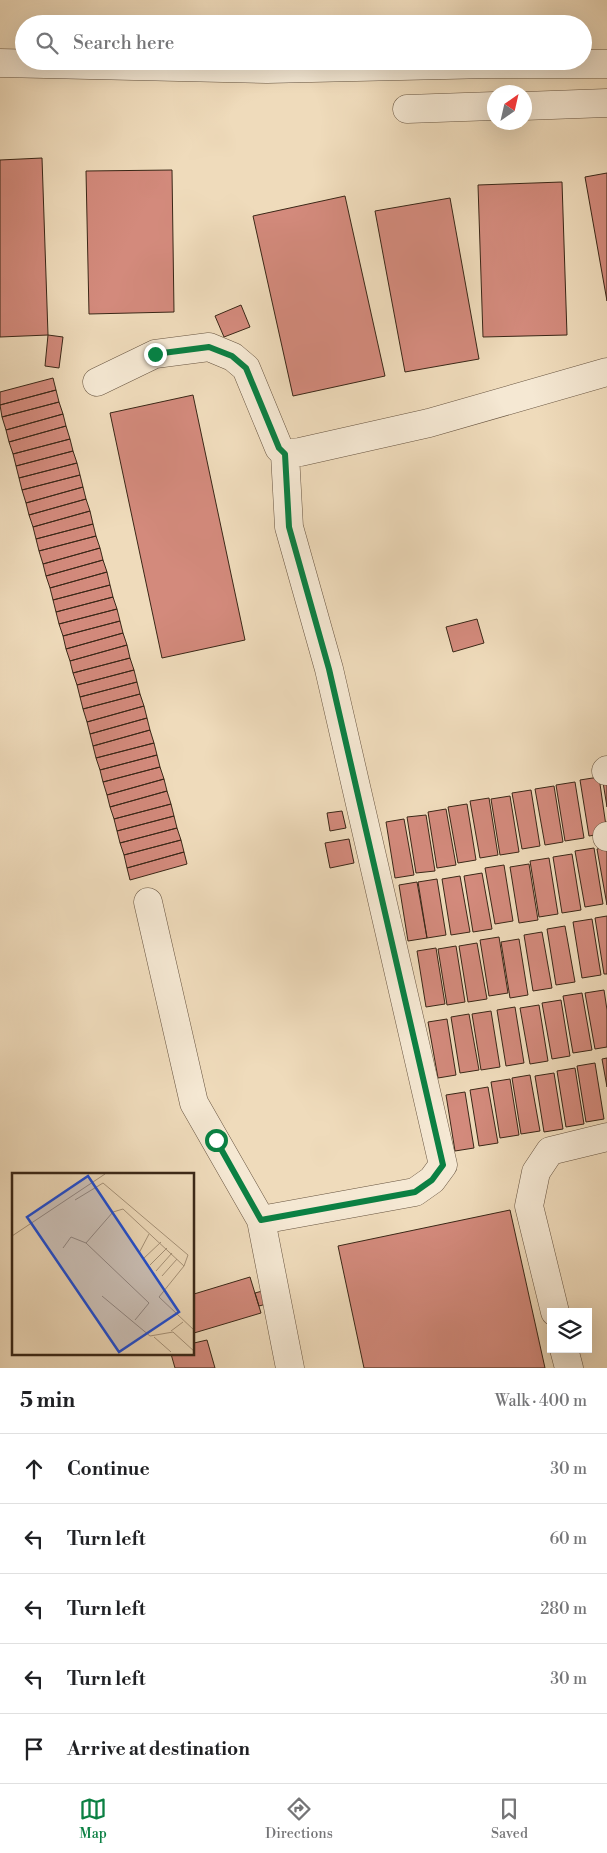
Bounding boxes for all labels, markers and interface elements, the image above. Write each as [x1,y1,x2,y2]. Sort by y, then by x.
search box [15,15,592,70]
icon: search [33,29,61,57]
text: Search here [73,31,174,55]
north arrow [487,85,532,130]
route end [144,343,167,366]
route start [205,1129,228,1152]
inset map [12,1173,195,1356]
map controls [547,1308,592,1353]
button: layers [547,1308,592,1353]
text: 5 min [20,1388,75,1414]
text: Walk · 400 m [495,1391,587,1411]
icon: ahead [20,1455,48,1483]
text: Continue [67,1457,150,1481]
text: 30 m [550,1459,587,1479]
icon: left [20,1525,48,1553]
text: Turn left [67,1527,146,1551]
text: 60 m [549,1529,587,1549]
icon: left [20,1595,48,1623]
text: Turn left [67,1597,146,1621]
text: 280 m [540,1599,587,1619]
icon: left [20,1665,48,1693]
text: Turn left [67,1667,146,1691]
text: 30 m [550,1669,587,1689]
icon: arrive [20,1735,48,1763]
text: Arrive at destination [67,1737,250,1761]
tab: Map [79,1795,107,1843]
tab: Directions [265,1795,333,1843]
tab: Saved [491,1795,528,1843]

